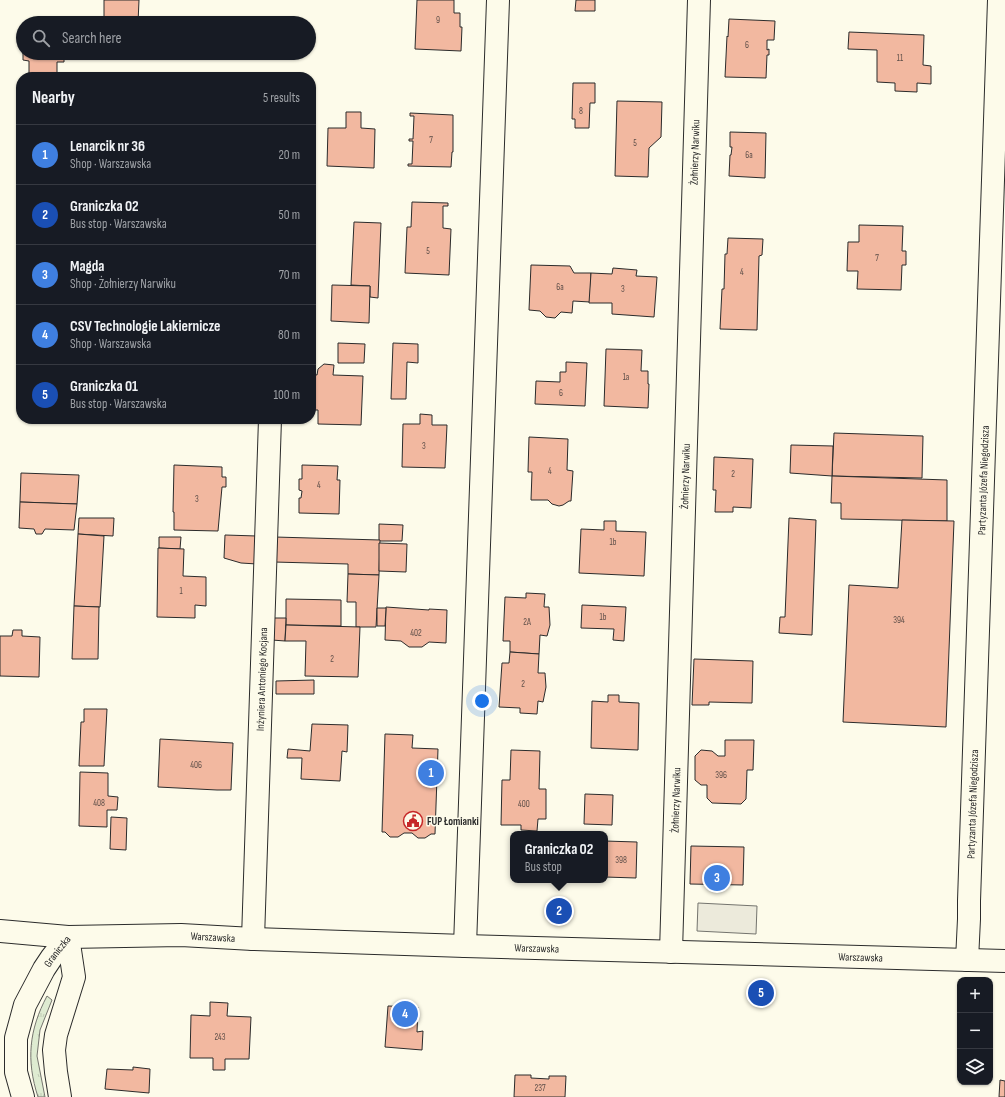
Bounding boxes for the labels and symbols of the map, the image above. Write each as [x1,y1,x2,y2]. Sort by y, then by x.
house number: 9 [436,15,440,26]
house number: 6 [745,40,749,51]
house number: 11 [897,53,904,64]
house number: 8 [579,106,583,117]
street label: Żołnierzy Narwiku [686,119,702,185]
house number: 7 [429,135,433,146]
house number: 5 [633,138,637,149]
house number: 6a [745,150,753,161]
house number: 5 [426,246,430,257]
house number: 7 [875,253,879,264]
house number: 4 [740,267,744,278]
house number: 6a [556,282,564,293]
house number: 3 [621,284,625,295]
house number: 1a [623,372,629,383]
house number: 6 [559,388,563,399]
street label: Partyzanta Józefa Niegodzisza [975,425,991,535]
house number: 3 [422,441,426,452]
street label: Żołnierzy Narwiku [677,443,692,509]
house number: 4 [548,466,552,477]
house number: 2 [731,469,735,480]
house number: 4 [317,480,321,491]
house number: 3 [195,494,199,505]
house number: 1b [609,537,617,548]
house number: 1 [179,586,183,597]
house number: 1b [599,612,607,623]
house number: 394 [893,615,905,626]
house number: 2A [523,617,531,628]
street label: Inżyniera Antoniego Kocjana [253,627,270,731]
house number: 402 [410,628,422,639]
house number: 2 [330,654,334,665]
house number: 2 [521,679,525,690]
your location [472,691,492,711]
street label: Partyzanta Józefa Niegodzisza [964,749,981,859]
pin: 1 [418,758,444,788]
house number: 406 [190,760,202,771]
street label: Żołnierzy Narwiku [667,767,683,833]
house number: 396 [715,770,727,781]
house number: 408 [93,798,105,809]
house number: 400 [518,799,530,810]
public building icon: FUP Łomianki [402,810,424,832]
place label: FUP Łomianki [427,815,479,828]
house number: 398 [615,855,627,866]
pin: 3 [704,863,730,893]
pin: 2 [546,896,572,926]
street label: Warszawska [190,929,236,945]
street label: Graniczka [41,933,73,969]
street label: Warszawska [514,941,559,955]
street label: Warszawska [838,950,883,964]
pin: 5 [748,978,774,1008]
pin: 4 [392,999,418,1029]
house number: 243 [214,1032,226,1043]
house number: 237 [534,1083,546,1094]

